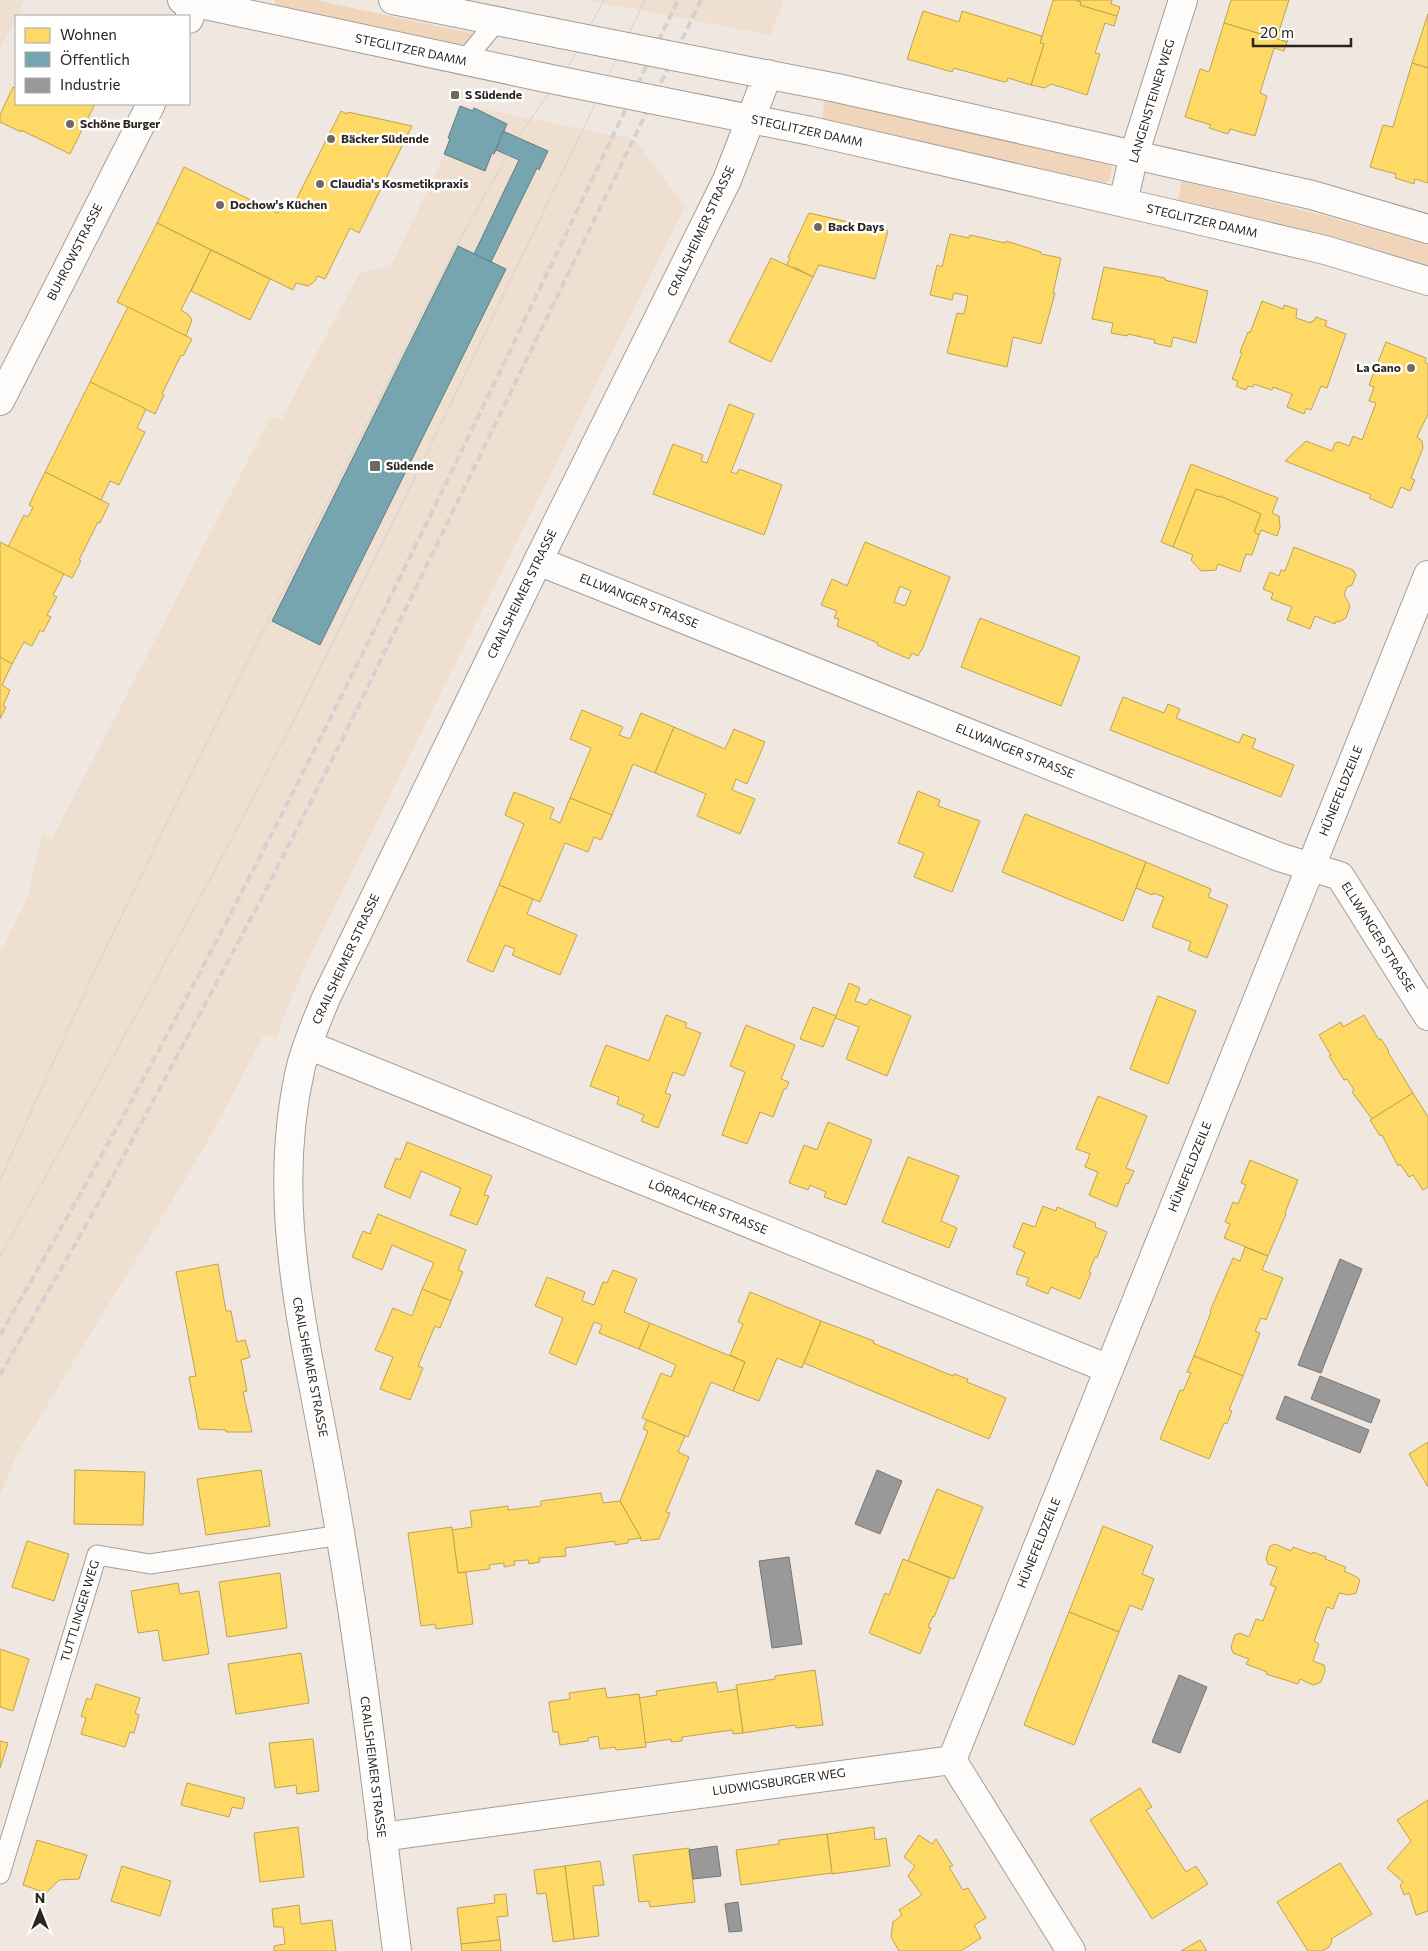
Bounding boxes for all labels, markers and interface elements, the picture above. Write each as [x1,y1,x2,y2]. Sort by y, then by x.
legend [15,15,190,105]
scale bar [1253,15,1350,47]
text: 20 m [1260,23,1294,41]
text: Wohnen [60,25,117,43]
street label: STEGLITZER DAMM [354,30,468,68]
street label: LANGENSTEINER WEG [1126,37,1177,164]
text: Öffentlich [60,50,130,68]
text: Industrie [60,75,121,93]
place label: S Südende [465,87,522,101]
marker: S Südende [449,89,461,101]
street label: STEGLITZER DAMM [750,111,864,149]
place label: Schöne Burger [80,116,160,130]
marker: Schöne Burger [64,118,76,130]
place label: Bäcker Südende [341,131,429,145]
marker: Bäcker Südende [325,133,337,145]
street label: CRAILSHEIMER STRASSE [664,163,737,298]
place label: Claudia's Kosmetikpraxis [330,176,469,190]
marker: Claudia's Kosmetikpraxis [314,178,326,190]
place label: Dochow's Küchen [230,197,327,211]
marker: Dochow's Küchen [214,199,226,211]
street label: STEGLITZER DAMM [1145,200,1259,240]
street label: BUHROWSTRASSE [44,201,105,302]
place label: Back Days [828,219,885,233]
marker: Back Days [812,221,824,233]
place label: La Gano [1356,360,1401,374]
marker: La Gano [1405,362,1417,374]
place label: Südende [386,458,434,472]
marker: Südende [368,459,382,473]
street label: CRAILSHEIMER STRASSE [484,527,559,661]
street label: ELLWANGER STRASSE [578,570,701,630]
street label: ELLWANGER STRASSE [954,720,1077,780]
street label: HÜNEFELDZEILE [1316,744,1365,838]
street label: ELLWANGER STRASSE [1339,879,1418,994]
street label: CRAILSHEIMER STRASSE [309,891,382,1026]
street label: HÜNEFELDZEILE [1165,1120,1214,1214]
street label: LÖRRACHER STRASSE [647,1176,770,1236]
street label: CRAILSHEIMER STRASSE [291,1296,331,1438]
street label: HÜNEFELDZEILE [1014,1496,1063,1590]
street label: TUTTLINGER WEG [57,1558,101,1663]
street label: CRAILSHEIMER STRASSE [358,1695,390,1838]
street label: LUDWIGSBURGER WEG [711,1765,846,1797]
north arrow [15,1886,65,1936]
text: N [35,1889,45,1906]

